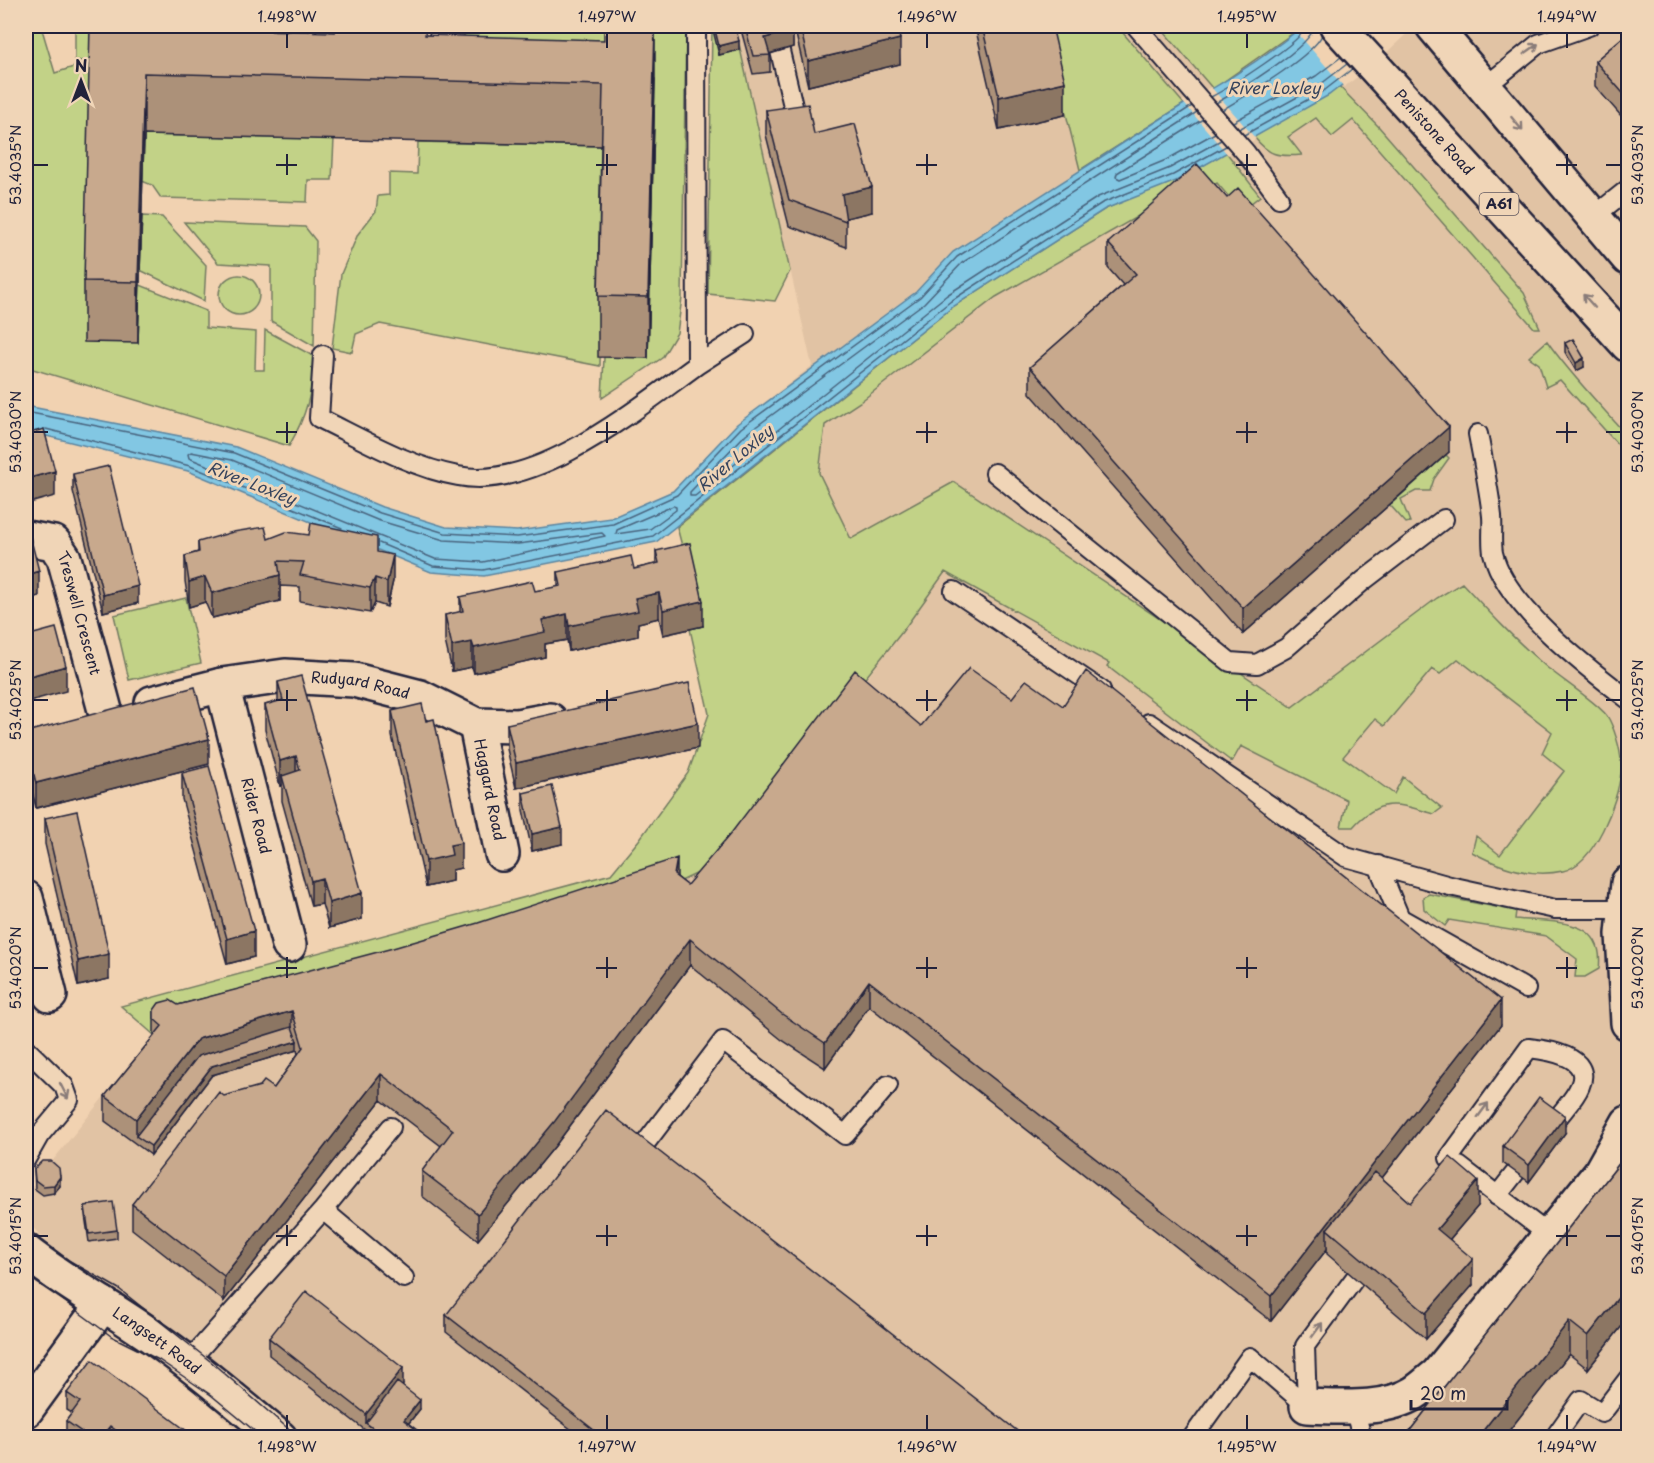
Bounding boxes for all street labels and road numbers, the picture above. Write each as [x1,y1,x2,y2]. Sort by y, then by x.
street label: Penistone Road [1390,83,1481,180]
road number: A61 [1480,193,1518,215]
street label: Treswell Crescent [52,546,108,677]
street label: Rudyard Road [310,665,413,704]
street label: Haggard Road [469,736,512,842]
street label: Rider Road [236,774,278,856]
street label: Langsett Road [109,1300,207,1379]

